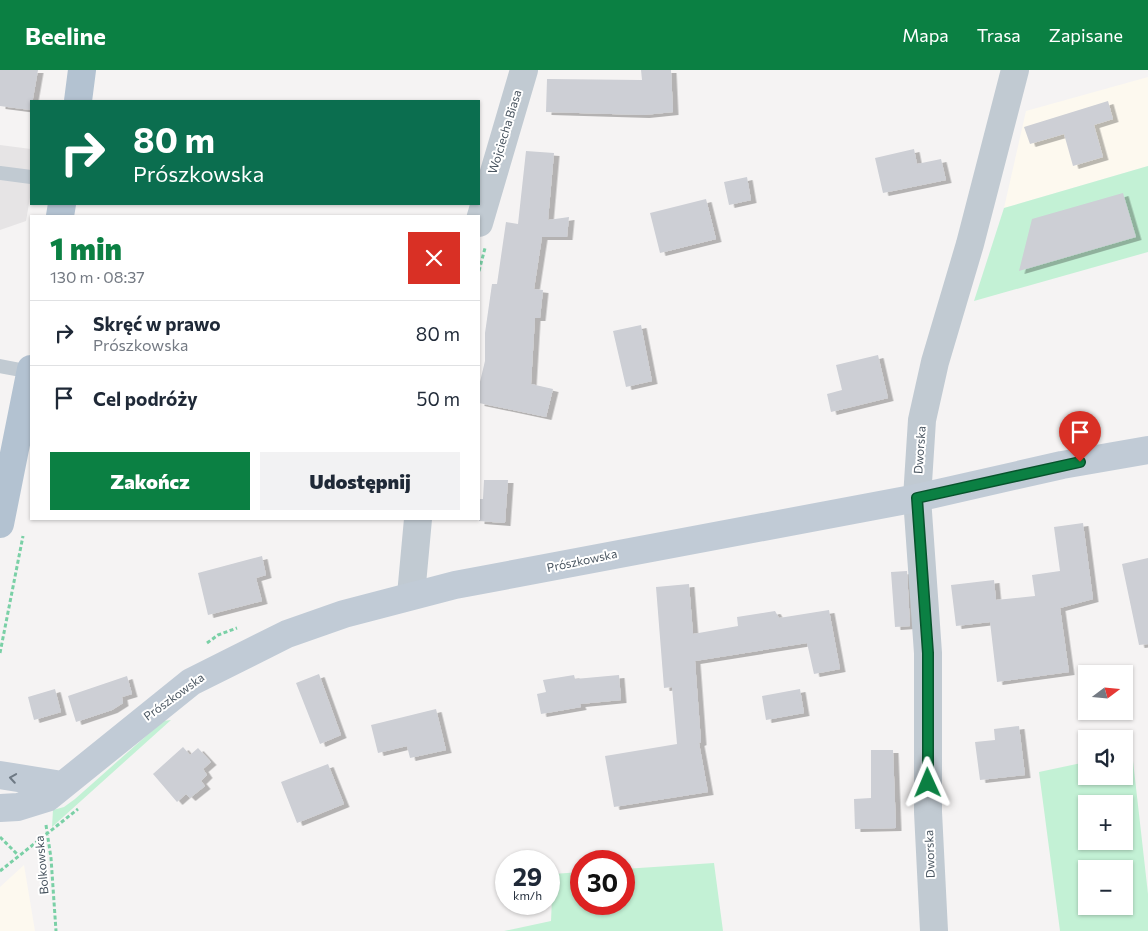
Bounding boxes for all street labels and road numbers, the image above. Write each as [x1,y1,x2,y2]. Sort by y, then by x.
street label: Wojciecha Biasa [485,88,523,175]
street label: Dworska [910,425,928,474]
street label: Prószkowska [545,546,618,574]
street label: Prószkowska [140,669,206,723]
street label: Dworska [921,830,937,878]
street label: Bolkowska [31,835,51,895]

